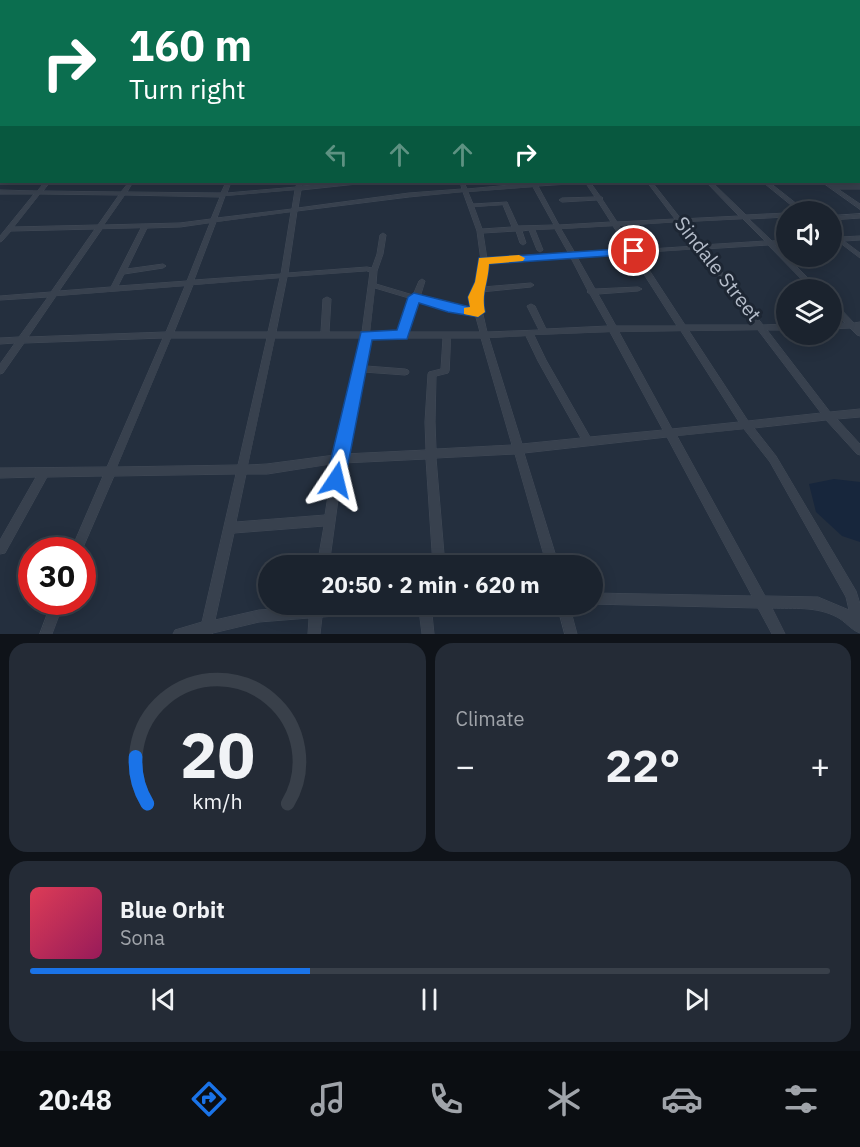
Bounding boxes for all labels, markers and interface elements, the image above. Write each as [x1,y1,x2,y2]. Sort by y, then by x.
text: 160 m [129,18,252,73]
icon: right [30,24,108,102]
text: Turn right [129,71,246,106]
icon: left [320,138,353,171]
icon: ahead [383,138,416,171]
icon: ahead [446,138,479,171]
icon: right [509,138,542,171]
map controls [776,201,842,345]
button: sound [776,201,842,267]
street label: Sindale Street [669,211,768,327]
pin [608,225,659,276]
icon: arrive [617,234,650,267]
button: layers [776,279,842,345]
position arrow [304,448,368,512]
speed limit sign: 30 [18,537,96,615]
text: 20:50 · 2 min · 620 m [321,570,540,599]
text: Climate [456,705,524,732]
text: 20 [180,714,255,795]
text: 22° [605,736,680,794]
text: − [456,744,475,787]
text: + [810,744,830,787]
text: km/h [192,788,242,816]
text: Blue Orbit [120,895,225,924]
text: Sona [120,924,165,951]
icon: previous [147,983,180,1016]
icon: pause [413,983,446,1016]
icon: next [680,983,713,1016]
icon: directions [188,1078,230,1120]
icon: music [307,1078,349,1120]
icon: phone [425,1078,467,1120]
icon: climate [543,1078,585,1120]
icon: car [661,1078,703,1120]
icon: filters [780,1078,822,1120]
text: 20:48 [38,1082,112,1117]

